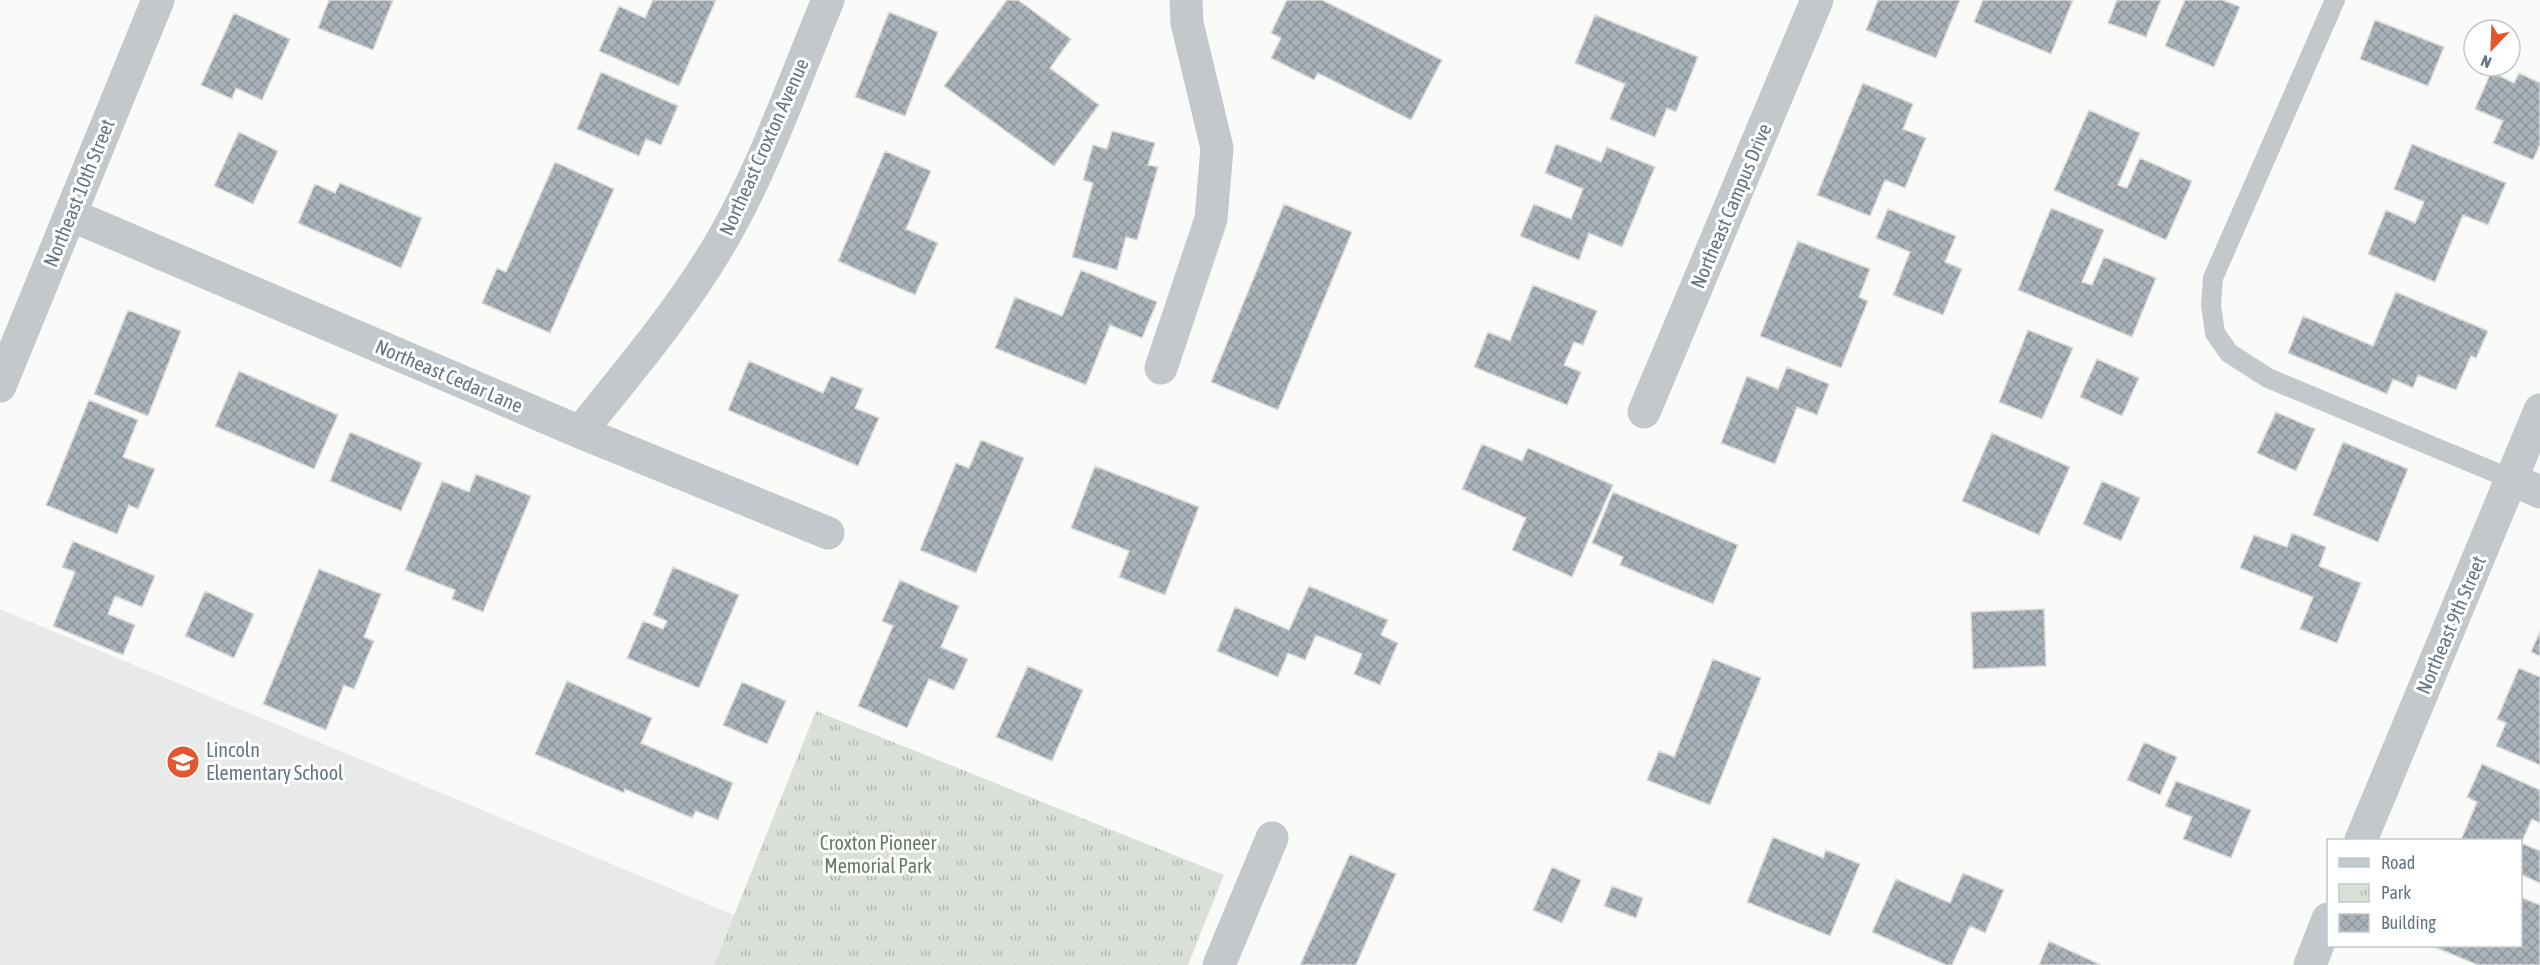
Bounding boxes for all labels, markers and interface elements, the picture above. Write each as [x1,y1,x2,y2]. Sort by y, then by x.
north arrow [2462,18,2522,78]
text: N [2478,52,2494,72]
street label: Northeast Croxton Avenue [714,55,813,239]
street label: Northeast 10th Street [38,115,119,270]
street label: Northeast Campus Drive [1685,120,1776,292]
street label: Northeast Cedar Lane [372,334,526,417]
street label: Northeast 9th Street [2411,552,2490,697]
place label: Lincoln Elementary School [206,738,344,784]
school or university icon: Lincoln Elementary School [165,744,201,780]
park label: Croxton Pioneer Memorial Park [820,831,937,877]
legend [2327,839,2522,947]
text: Road [2381,852,2415,873]
text: Park [2381,882,2411,903]
text: Building [2381,912,2436,933]

